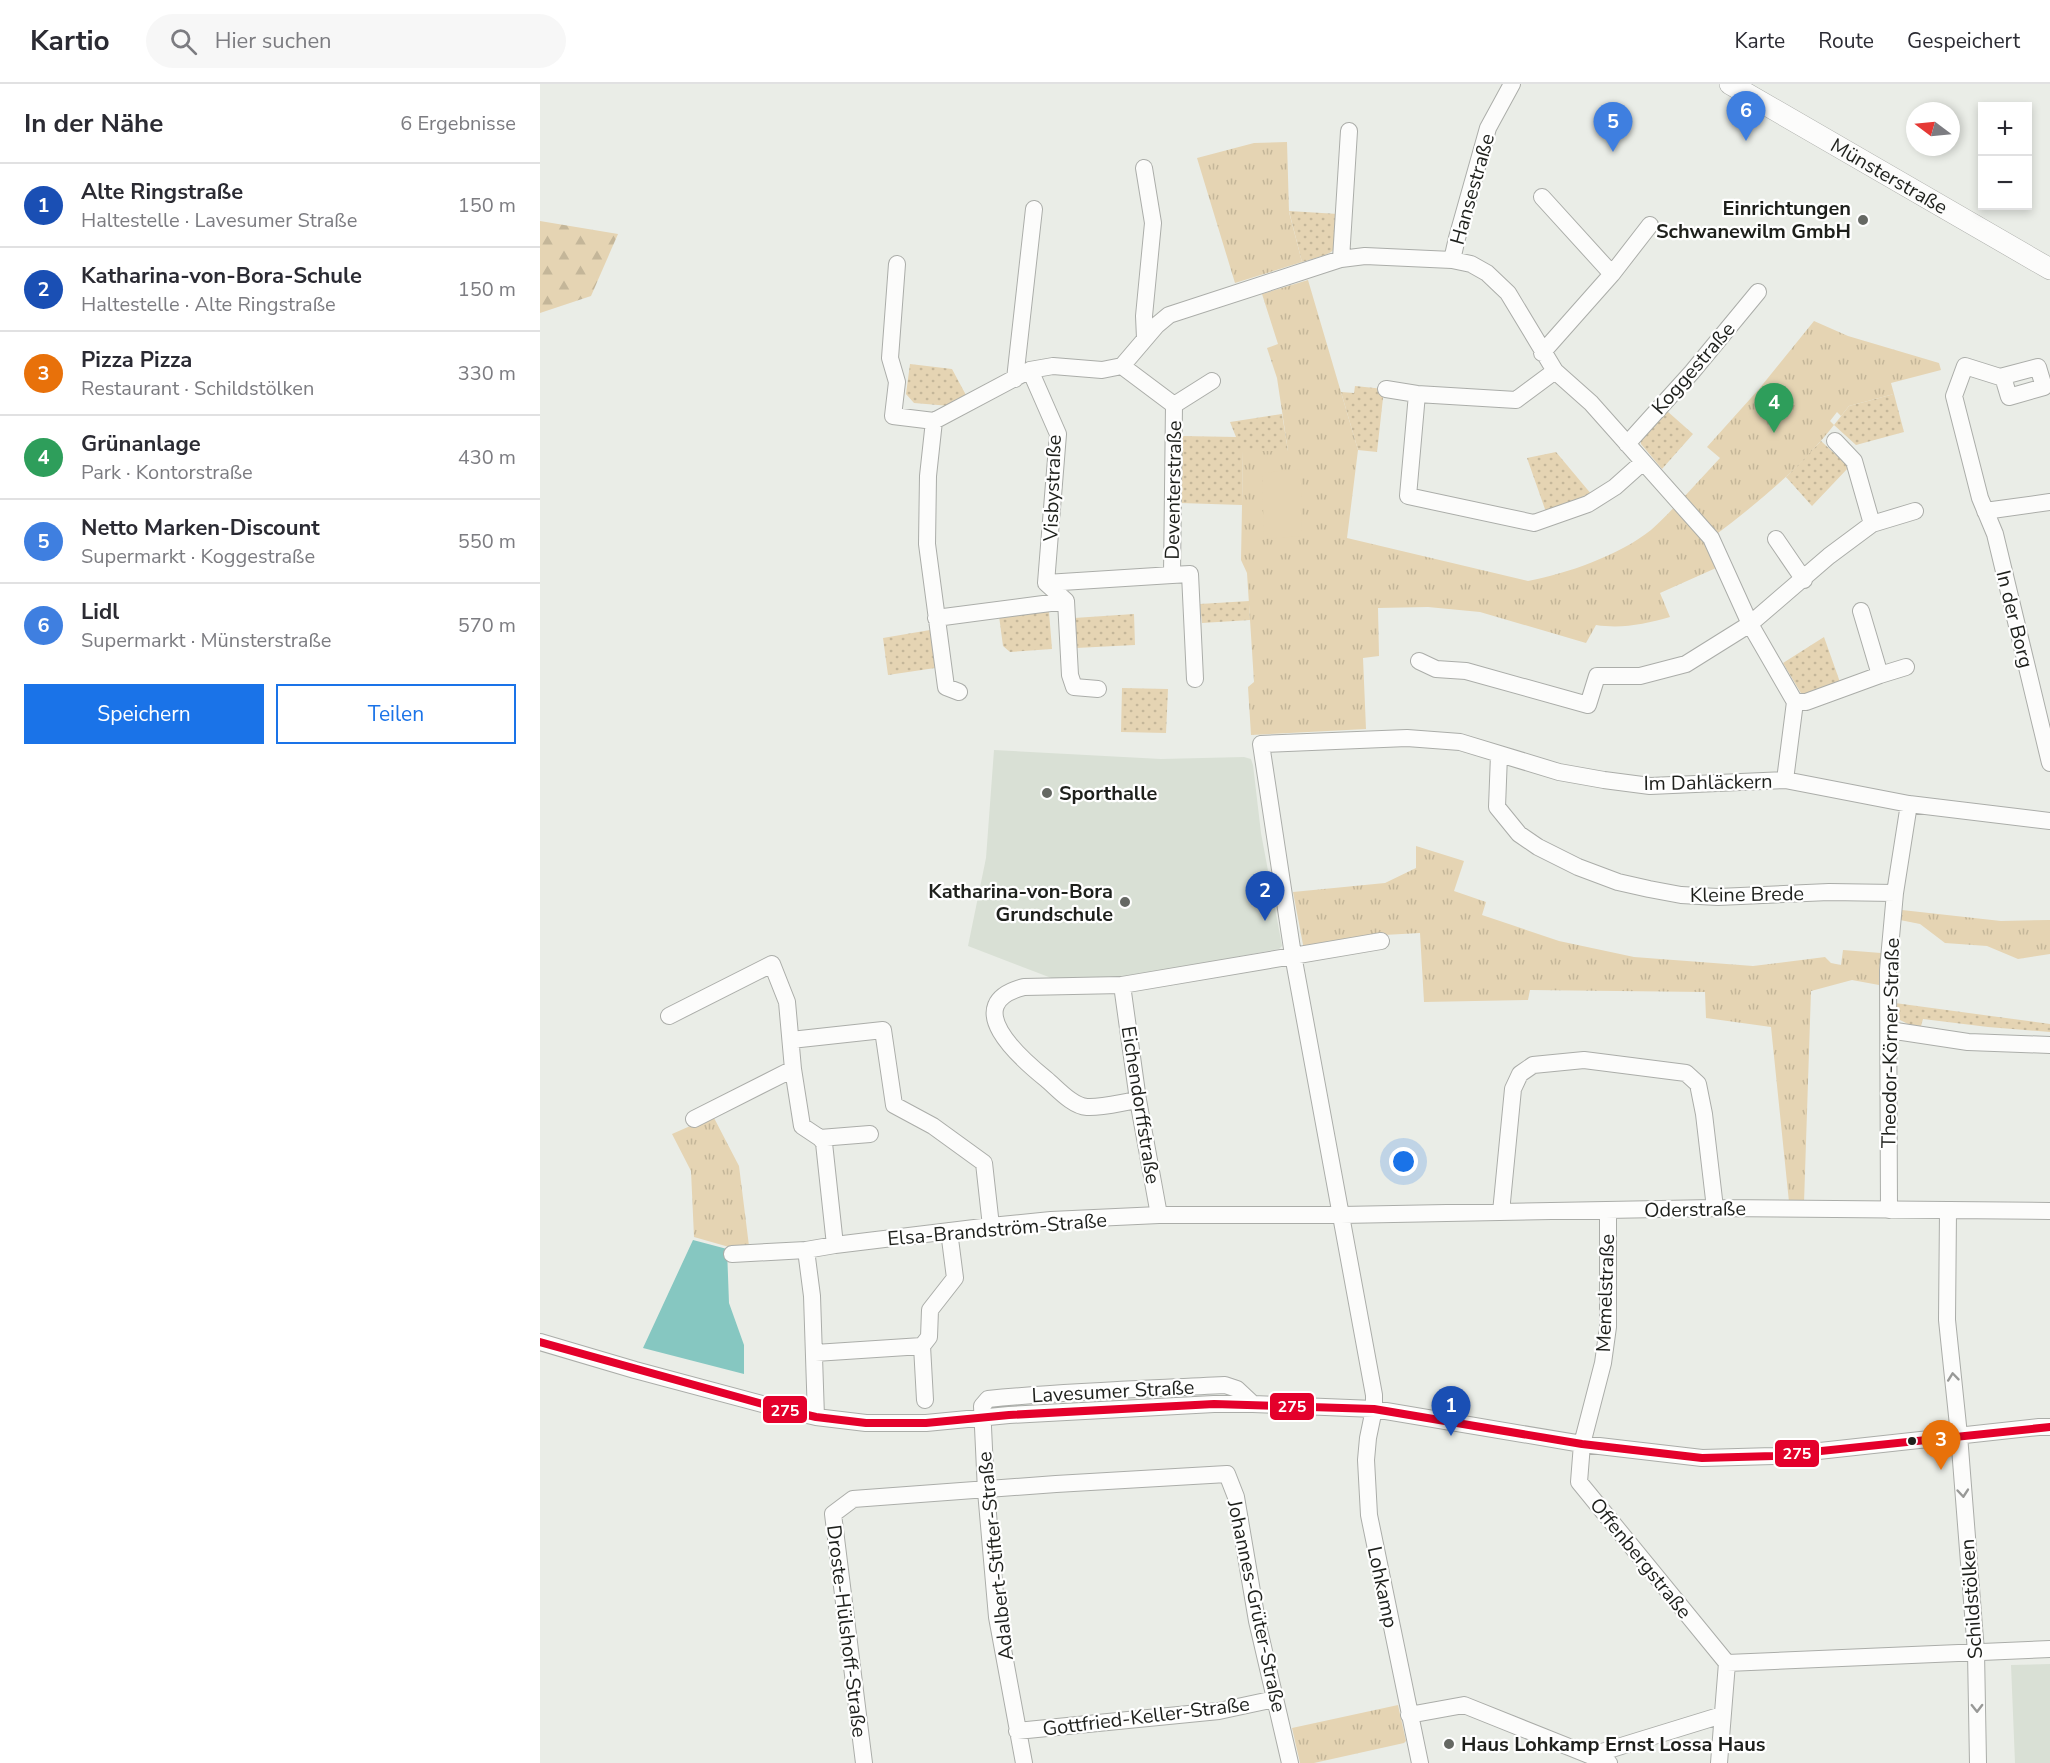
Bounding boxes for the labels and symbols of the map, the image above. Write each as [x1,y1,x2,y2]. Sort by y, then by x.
pin: 6 [1726,92,1766,141]
north arrow [1906,102,1960,156]
pin: 5 [1594,103,1632,152]
street label: Hansestraße [1444,130,1501,248]
street label: Münsterstraße [1826,132,1953,221]
place label: Einrichtungen Schwanewilm GmbH [1656,195,1851,245]
marker: Einrichtungen Schwanewilm GmbH [1856,213,1870,227]
street label: Koggestraße [1646,316,1741,420]
pin: 4 [1754,384,1794,433]
street label: Deventerstraße [1159,420,1188,560]
street label: Visbystraße [1037,434,1068,543]
street label: In der Borg [1989,568,2040,671]
street label: Im Dahläckern [1643,768,1773,797]
place label: Sporthalle [1059,780,1158,807]
marker: Sporthalle [1040,786,1054,800]
pin: 2 [1246,872,1284,921]
place label: Katharina-von-Bora Grundschule [928,878,1113,928]
street label: Kleine Brede [1690,880,1804,909]
marker: Katharina-von-Bora Grundschule [1118,895,1132,909]
street label: Theodor-Körner-Straße [1875,938,1906,1148]
street label: Eichendorffstraße [1115,1024,1166,1186]
your location [1389,1147,1418,1176]
street label: Oderstraße [1644,1195,1746,1224]
street label: Elsa-Brandström-Straße [886,1206,1108,1253]
street label: Memelstraße [1590,1233,1621,1353]
one-way arrow [1947,1372,1960,1381]
street label: Lavesumer Straße [1031,1374,1195,1409]
pin: 1 [1432,1386,1470,1436]
line badge: 275 [1269,1392,1315,1421]
line badge: 275 [762,1395,808,1424]
text: 275 [1278,1396,1306,1418]
text: 275 [771,1400,799,1422]
pin: 3 [1922,1420,1960,1470]
unlabelled marker [1906,1435,1918,1447]
line badge: 275 [1774,1439,1820,1468]
text: 275 [1783,1443,1811,1465]
street label: Adalbert-Stifter-Straße [971,1450,1020,1662]
one-way arrow [1956,1489,1969,1498]
street label: Offenbergstraße [1583,1492,1698,1624]
street label: Johannes-Grüter-Straße [1221,1497,1292,1715]
street label: Droste-Hülshoff-Straße [820,1523,873,1739]
street label: Schildstölken [1954,1538,1989,1660]
street label: Lohkamp [1361,1544,1404,1630]
street label: Gottfried-Keller-Straße [1041,1690,1251,1743]
one-way arrow [1971,1703,1983,1712]
place label: Haus Lohkamp Ernst Lossa Haus [1461,1731,1766,1758]
marker: Haus Lohkamp Ernst Lossa Haus [1442,1737,1456,1751]

